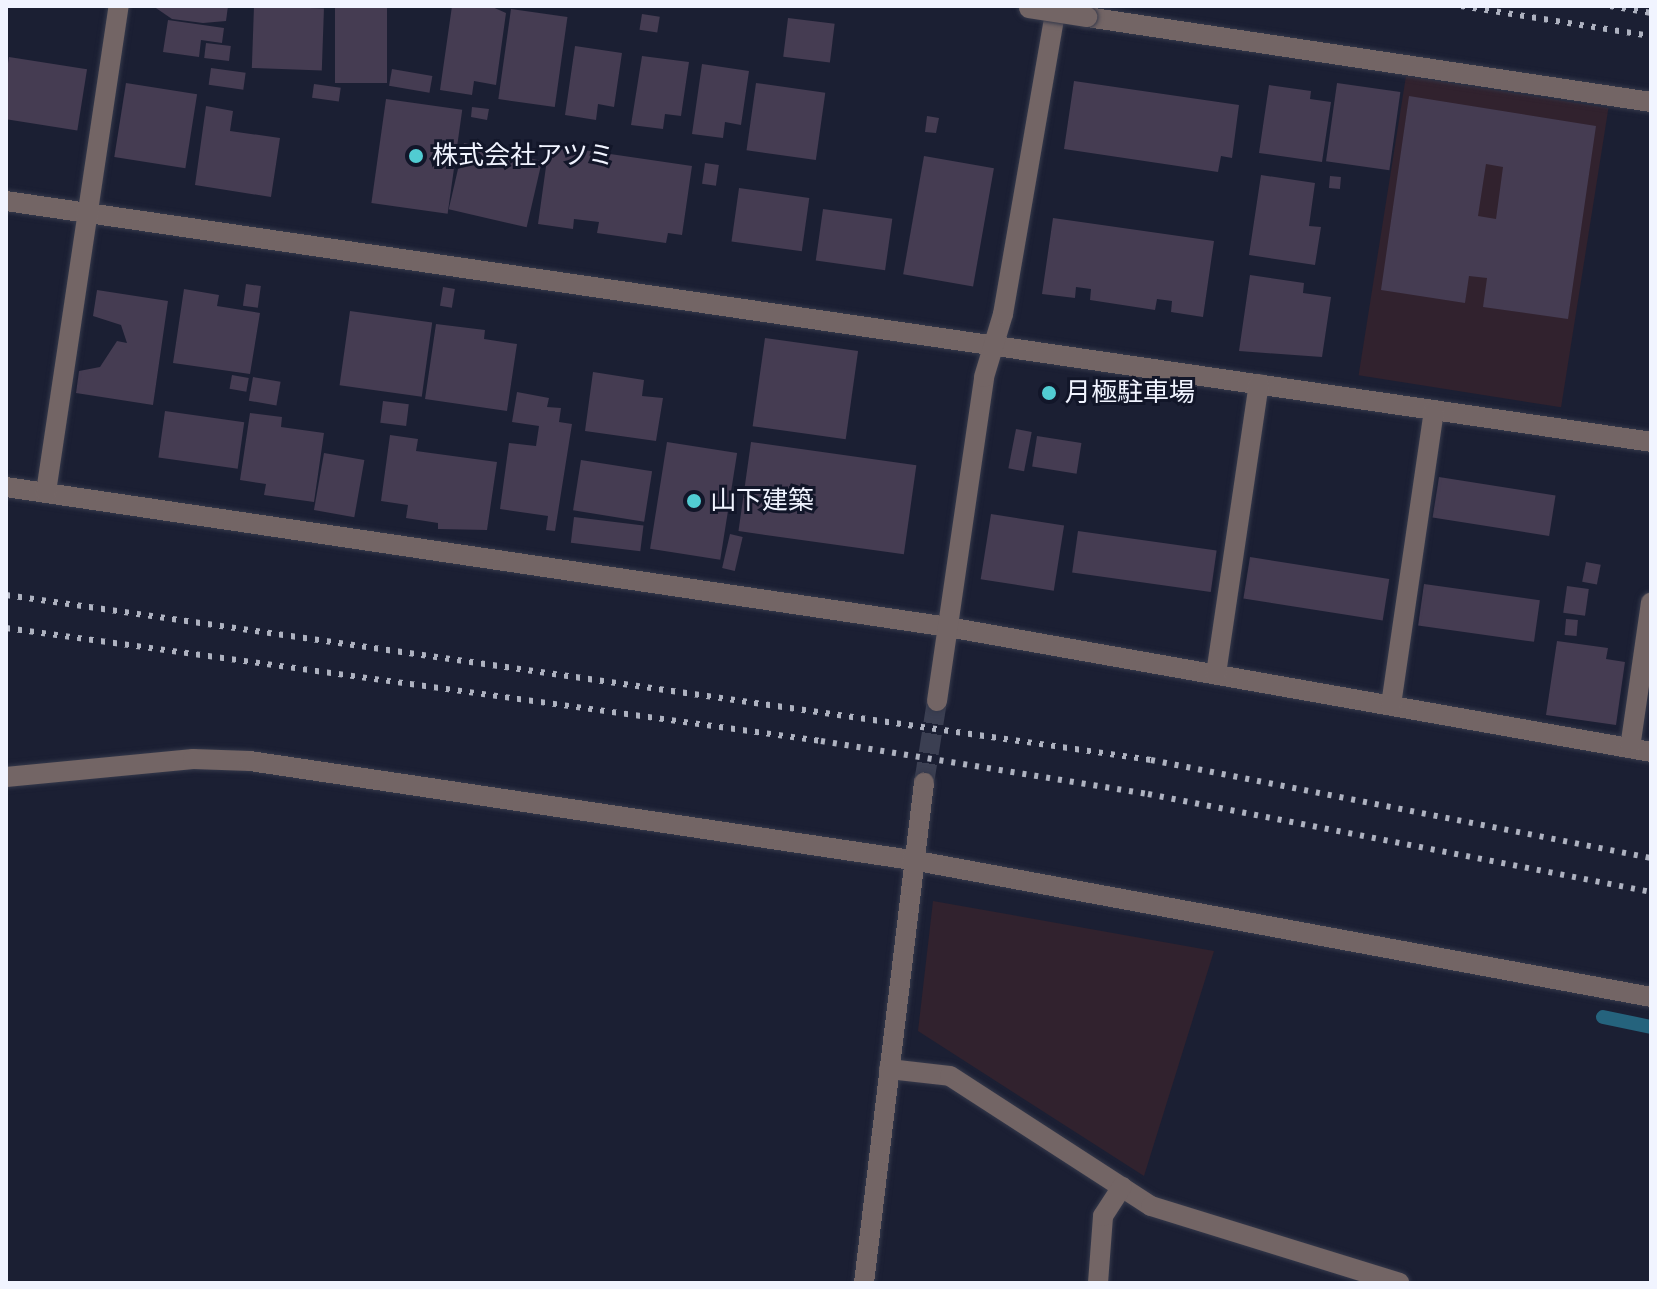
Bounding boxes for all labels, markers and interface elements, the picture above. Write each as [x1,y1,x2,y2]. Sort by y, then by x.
place label: 株式会社アツミ [432,140,614,172]
marker: 株式会社アツミ [407,147,425,165]
place label: 月極駐車場 [1065,377,1195,409]
marker: 月極駐車場 [1040,384,1058,402]
place label: 山下建築 [710,485,814,517]
marker: 山下建築 [685,492,703,510]

